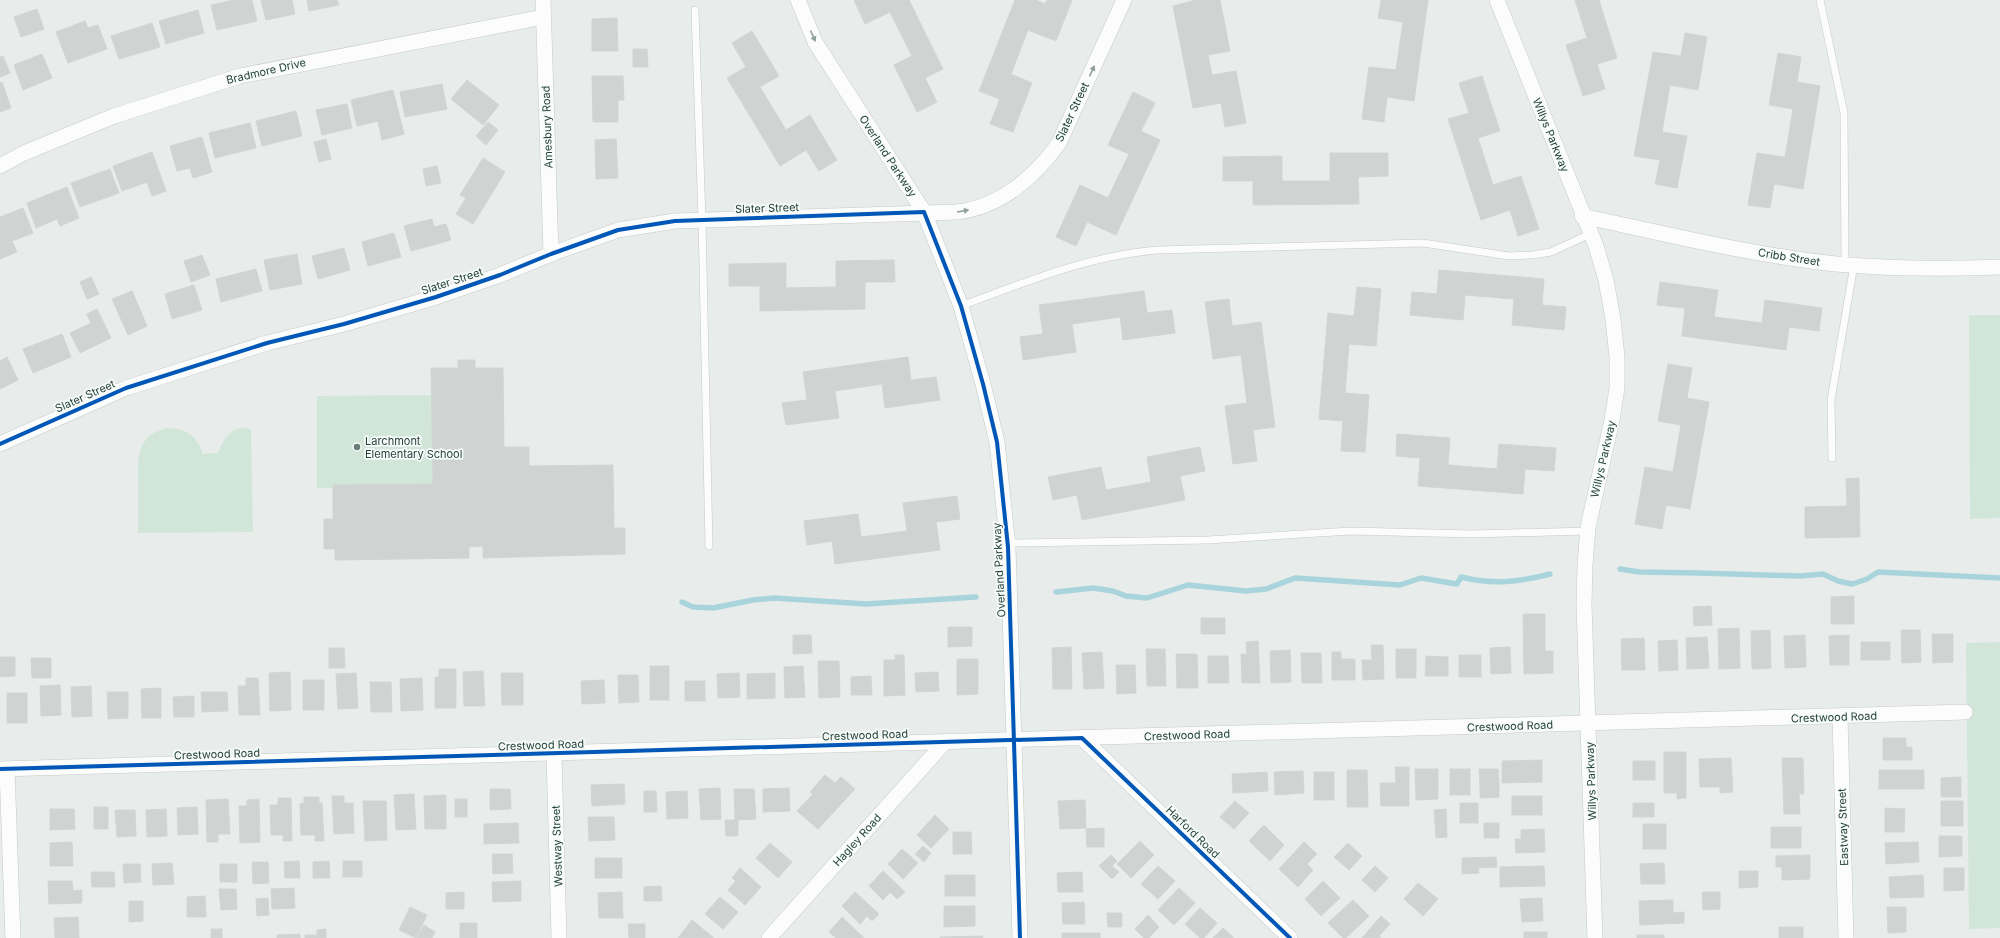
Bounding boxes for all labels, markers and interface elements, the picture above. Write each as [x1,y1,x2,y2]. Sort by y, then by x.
one-way arrow [810,31,816,43]
street label: Bradmore Drive [225,55,307,87]
one-way arrow [1089,65,1095,76]
street label: Slater Street [1052,80,1092,144]
street label: Amesbury Road [539,85,555,169]
street label: Willys Parkway [1530,96,1572,174]
street label: Overland Parkway [856,112,920,200]
street label: Slater Street [735,200,800,216]
one-way arrow [957,208,969,214]
street label: Cribb Street [1757,245,1821,269]
street label: Slater Street [419,264,485,298]
street label: Slater Street [53,376,117,415]
street label: Willys Parkway [1587,419,1619,499]
place label: Larchmont Elementary School [365,434,462,461]
marker: Larchmont Elementary School [352,442,362,452]
street label: Overland Parkway [990,522,1008,618]
street label: Crestwood Road [1791,708,1877,726]
street label: Crestwood Road [1467,717,1553,735]
street label: Crestwood Road [822,726,908,744]
street label: Crestwood Road [1144,726,1230,744]
street label: Crestwood Road [498,736,584,754]
street label: Willys Parkway [1583,741,1599,821]
street label: Crestwood Road [174,745,260,763]
street label: Eastway Street [1835,788,1851,866]
street label: Harford Road [1163,803,1223,861]
street label: Westway Street [549,805,565,887]
street label: Hagley Road [830,811,884,869]

